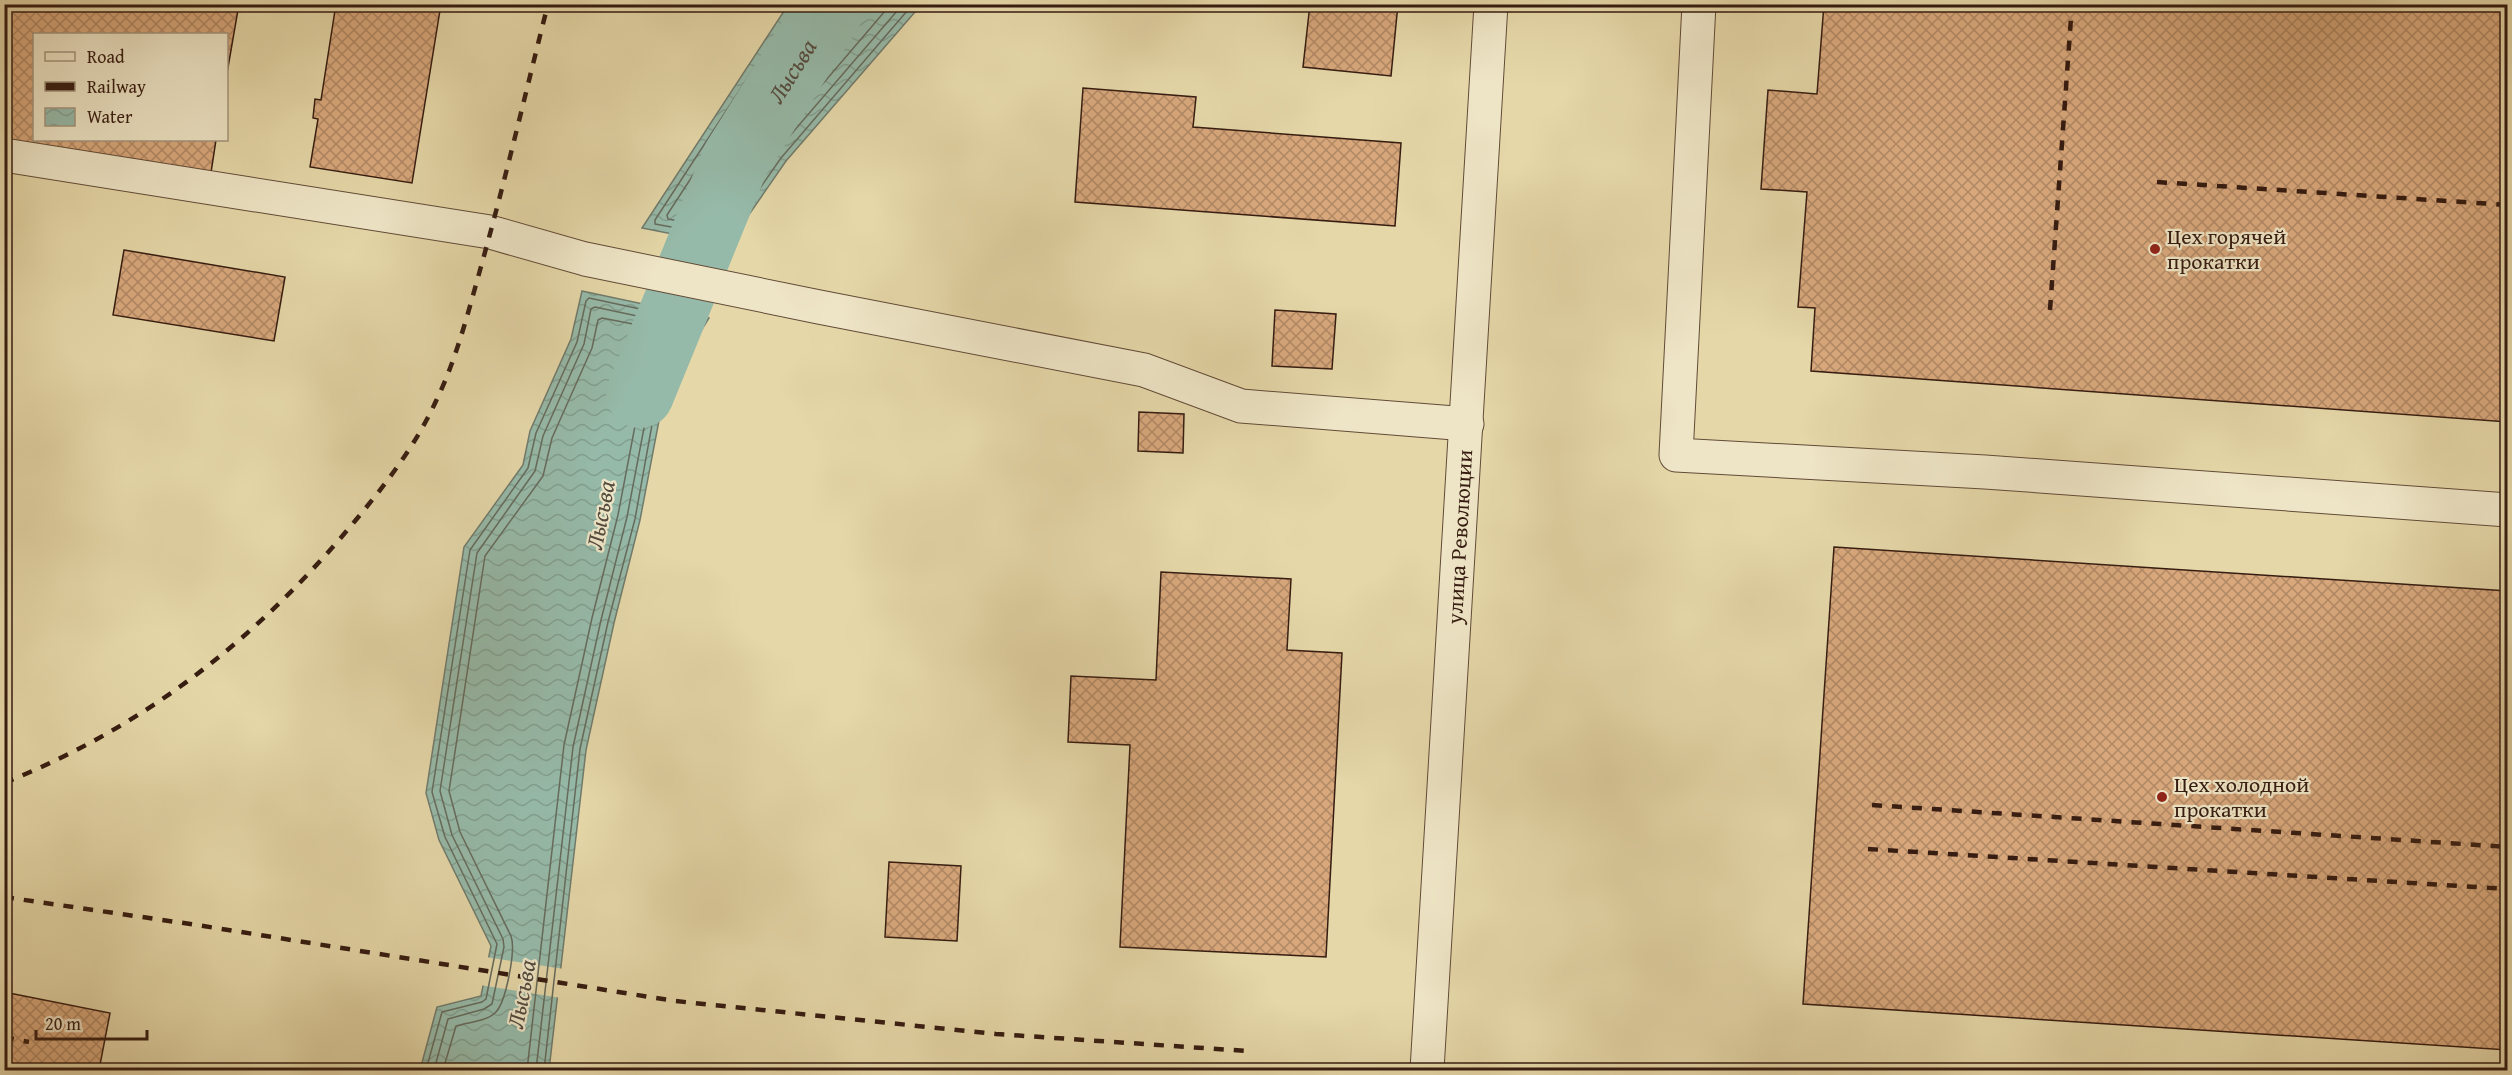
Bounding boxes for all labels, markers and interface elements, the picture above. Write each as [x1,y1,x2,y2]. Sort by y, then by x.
water label: Лысьва [758,32,825,110]
legend [33,33,228,141]
text: Road [87,43,125,70]
text: Railway [87,73,146,100]
text: Water [87,103,133,130]
place label: Цех горячей прокатки [2167,220,2286,277]
marker: Цех горячей прокатки [2148,242,2162,256]
street label: улица Революции [1438,449,1480,626]
water label: Лысьва [576,478,624,552]
place label: Цех холодной прокатки [2174,768,2309,825]
marker: Цех холодной прокатки [2155,790,2169,804]
water label: Лысьва [497,957,545,1031]
scale bar [36,1003,147,1041]
text: 20 m [45,1010,81,1037]

